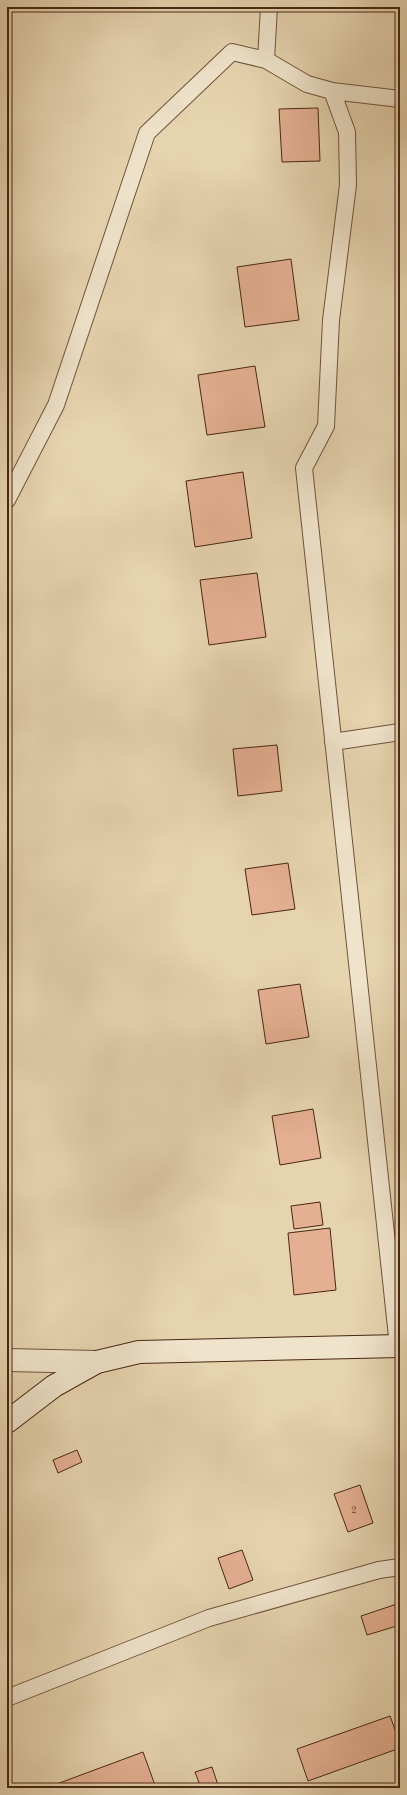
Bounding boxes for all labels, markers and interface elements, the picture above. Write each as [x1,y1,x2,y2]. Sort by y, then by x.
house number: 2 [351,1505,357,1515]

